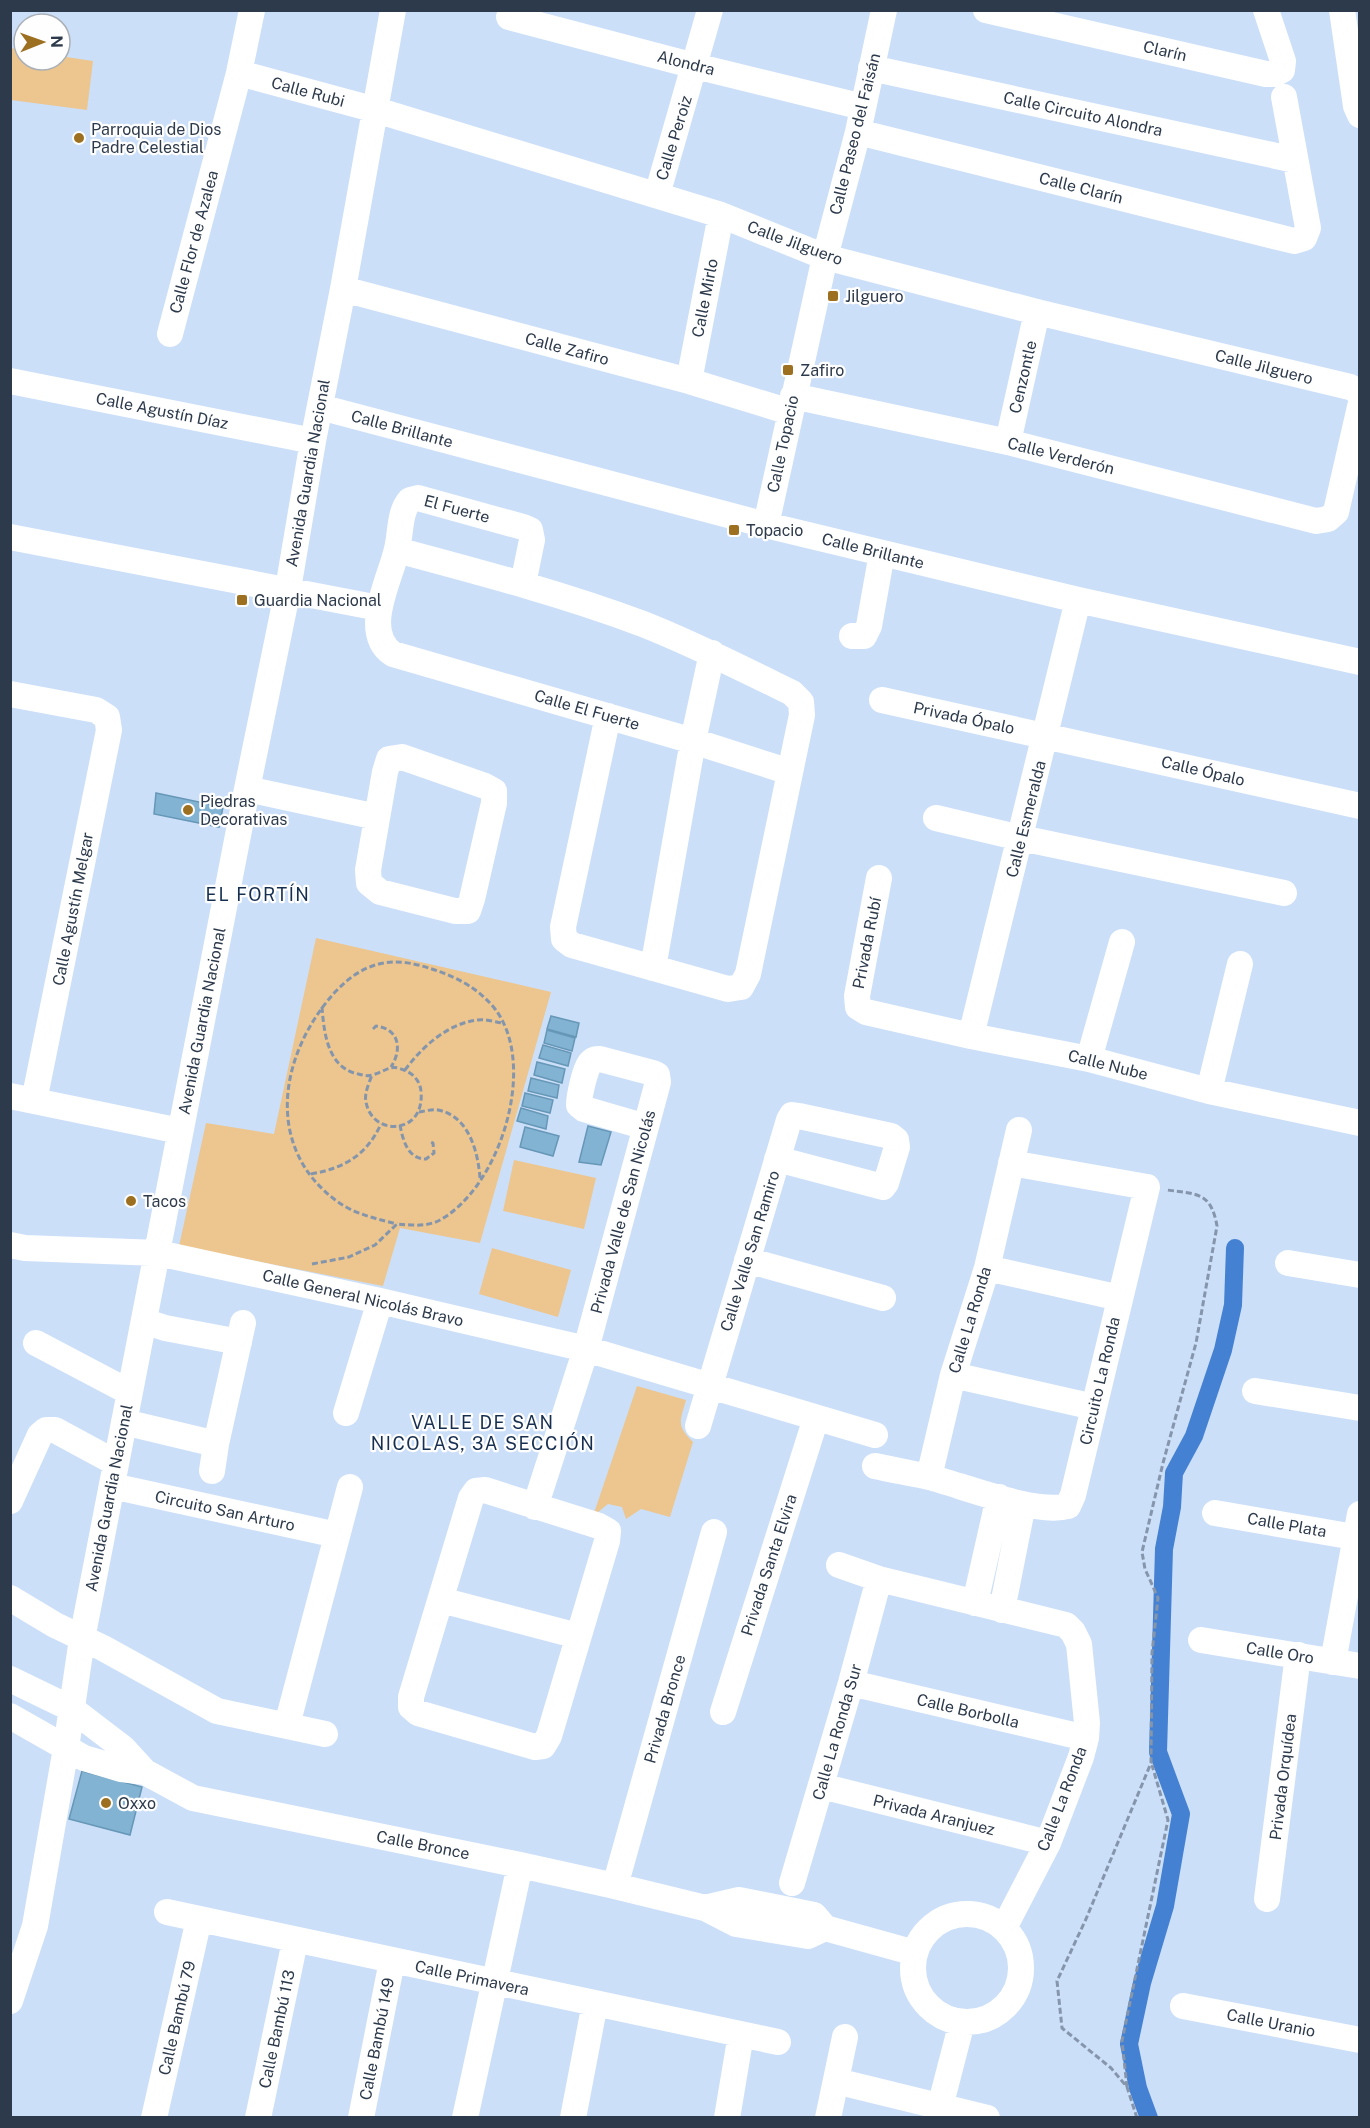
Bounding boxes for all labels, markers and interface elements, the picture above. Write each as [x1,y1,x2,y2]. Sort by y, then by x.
north arrow [12,12,72,72]
text: N [47,35,66,48]
street label: Clarín [1141,37,1189,65]
street label: Alondra [655,47,717,79]
street label: Calle Paseo del Faisán [826,51,884,217]
street label: Calle Rubi [269,73,347,111]
street label: Calle Circuito Alondra [1002,88,1164,140]
street label: Calle Peroiz [652,93,696,183]
place label: Parroquia de Dios Padre Celestial [91,120,221,157]
marker: Parroquia de Dios Padre Celestial [72,131,86,145]
street label: Calle Flor de Azalea [166,168,222,316]
street label: Calle Clarín [1037,168,1125,208]
street label: Calle Jilguero [745,217,845,269]
street label: Calle Mirlo [688,257,722,339]
place label: Jilguero [845,287,904,306]
marker: Jilguero [826,289,840,303]
street label: Calle Zafiro [523,329,611,369]
street label: Cenzontle [1005,339,1041,415]
street label: Calle Jilguero [1213,346,1315,388]
place label: Zafiro [800,361,844,380]
marker: Zafiro [781,363,795,377]
street label: Avenida Guardia Nacional [282,377,334,568]
street label: Calle Agustín Díaz [94,389,230,433]
street label: Calle Topacio [763,394,803,494]
street label: Calle Brillante [349,406,455,452]
street label: Calle Verderón [1006,434,1116,478]
street label: El Fuerte [422,491,492,527]
place label: Topacio [746,521,803,540]
marker: Topacio [727,523,741,537]
street label: Calle Brillante [820,529,926,573]
place label: Guardia Nacional [254,591,382,610]
marker: Guardia Nacional [235,593,249,607]
street label: Calle El Fuerte [532,686,642,734]
street label: Privada Ópalo [912,697,1016,738]
street label: Calle Ópalo [1159,751,1247,790]
street label: Calle Esmeralda [1002,758,1050,880]
place label: Piedras Decorativas [200,792,287,829]
marker: Piedras Decorativas [181,803,195,817]
street label: Calle Agustín Melgar [49,831,97,987]
district label: EL FORTÍN [206,883,310,905]
street label: Privada Rubí [849,894,885,990]
street label: Avenida Guardia Nacional [174,926,230,1116]
street label: Calle Nube [1066,1046,1150,1084]
street label: Privada Valle de San Nicolás [587,1108,659,1316]
street label: Calle Valle San Ramiro [716,1168,784,1334]
place label: Tacos [143,1192,186,1211]
marker: Tacos [124,1194,138,1208]
street label: Calle La Ronda [945,1264,995,1376]
street label: Calle General Nicolás Bravo [261,1266,465,1330]
street label: Circuito La Ronda [1076,1315,1124,1447]
street label: Avenida Guardia Nacional [81,1403,137,1593]
district label: VALLE DE SAN NICOLAS, 3A SECCIÓN [371,1412,595,1454]
street label: Circuito San Arturo [153,1487,297,1535]
street label: Privada Santa Elvira [737,1492,801,1638]
street label: Calle Plata [1246,1509,1328,1541]
street label: Calle Oro [1245,1638,1315,1668]
street label: Privada Bronce [640,1652,690,1766]
street label: Calle La Ronda Sur [808,1662,866,1802]
street label: Calle Borbolla [915,1690,1021,1732]
street label: Privada Orquídea [1266,1713,1300,1841]
street label: Calle La Ronda [1033,1744,1091,1854]
street label: Privada Aranjuez [871,1791,997,1839]
place label: Oxxo [118,1794,156,1813]
marker: Oxxo [99,1796,113,1810]
street label: Calle Bronce [375,1827,471,1863]
street label: Calle Primavera [413,1957,531,1999]
street label: Calle Bambú 79 [155,1959,199,2077]
street label: Calle Bambú 113 [255,1968,299,2090]
street label: Calle Bambú 149 [356,1976,398,2102]
street label: Calle Uranio [1225,2005,1317,2041]

